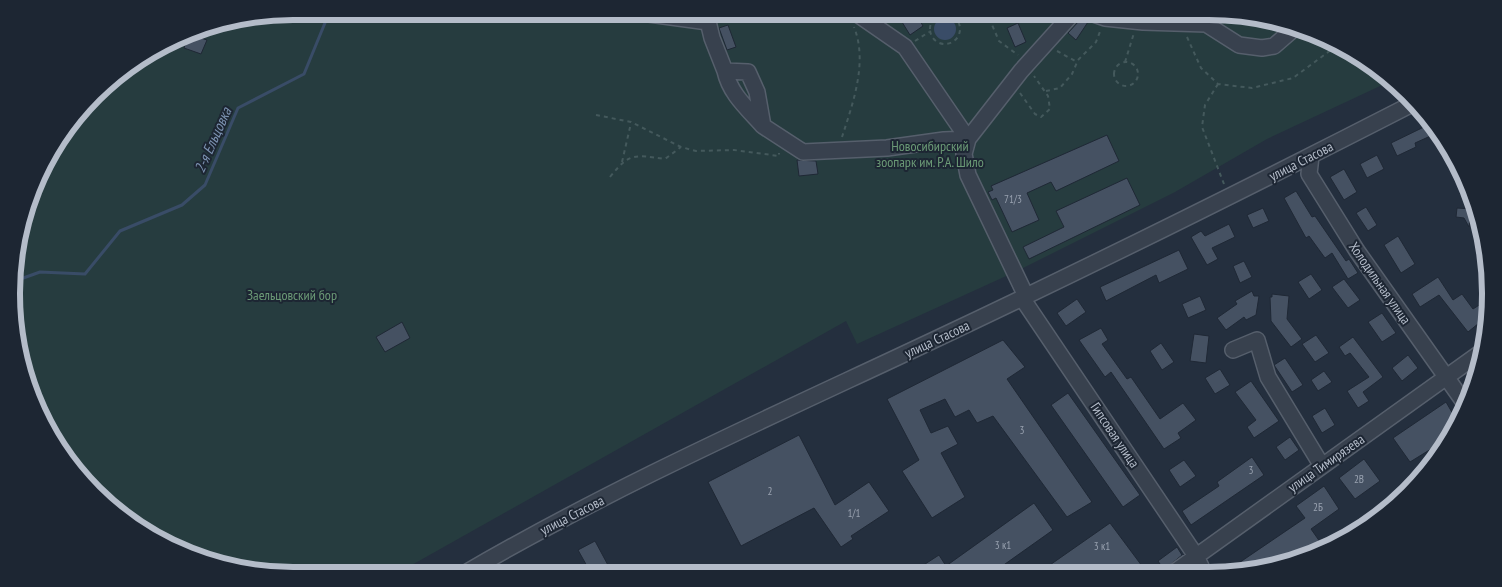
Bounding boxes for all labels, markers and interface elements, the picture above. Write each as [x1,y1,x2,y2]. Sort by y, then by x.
water label: 2-я Ельцовка [190,103,236,175]
park label: Новосибирский зоопарк им. Р.А. Шило [876,137,984,171]
street label: улица Стасова [1266,137,1336,185]
house number: 71/3 [1004,192,1022,206]
street label: Холодильная улица [1345,238,1415,328]
park label: Заельцовский бор [247,286,337,304]
street label: улица Стасова [902,316,972,362]
street label: Гипсовая улица [1087,399,1143,471]
house number: 3 [1020,423,1025,437]
street label: улица Тимирязева [1284,430,1368,496]
house number: 3 [1249,463,1254,477]
house number: 2В [1354,472,1364,486]
house number: 2 [768,484,773,498]
street label: улица Стасова [537,491,607,539]
house number: 2Б [1313,500,1323,514]
house number: 1/1 [847,506,861,520]
house number: 3 к1 [995,538,1011,552]
house number: 3 к1 [1094,539,1110,553]

